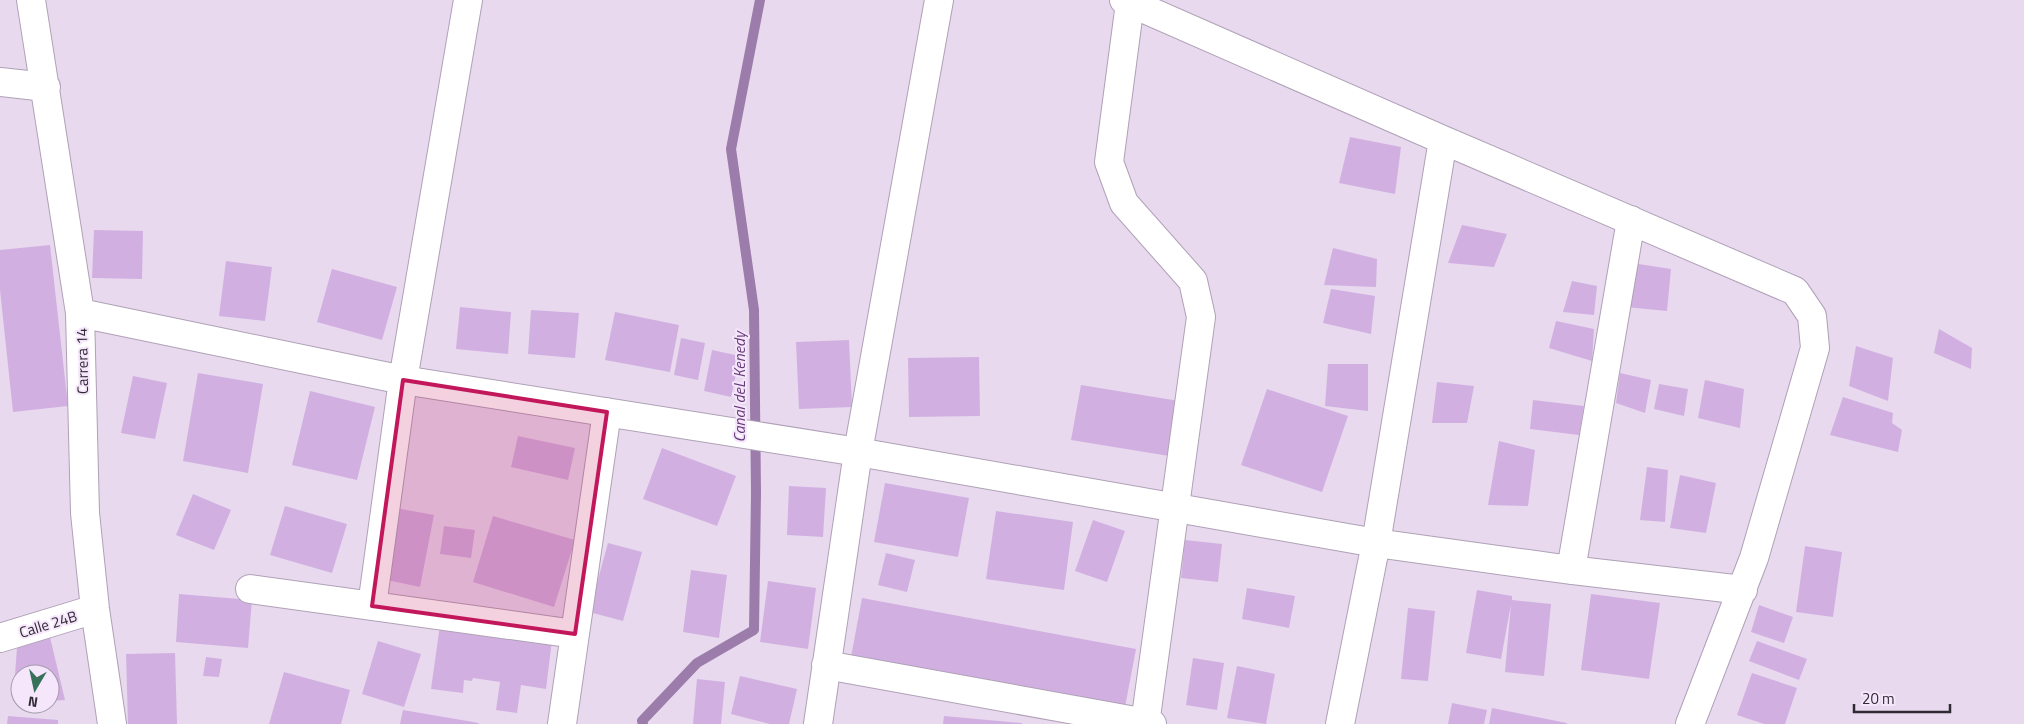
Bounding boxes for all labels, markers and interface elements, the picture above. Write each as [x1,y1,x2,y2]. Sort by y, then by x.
street label: Carrera 14 [70,328,94,394]
water label: Canal deL Kenedy [727,330,751,442]
street label: Calle 24B [16,604,80,644]
north arrow [10,664,60,714]
scale bar [1854,682,1950,714]
text: 20 m [1862,687,1895,710]
text: N [26,691,39,713]

